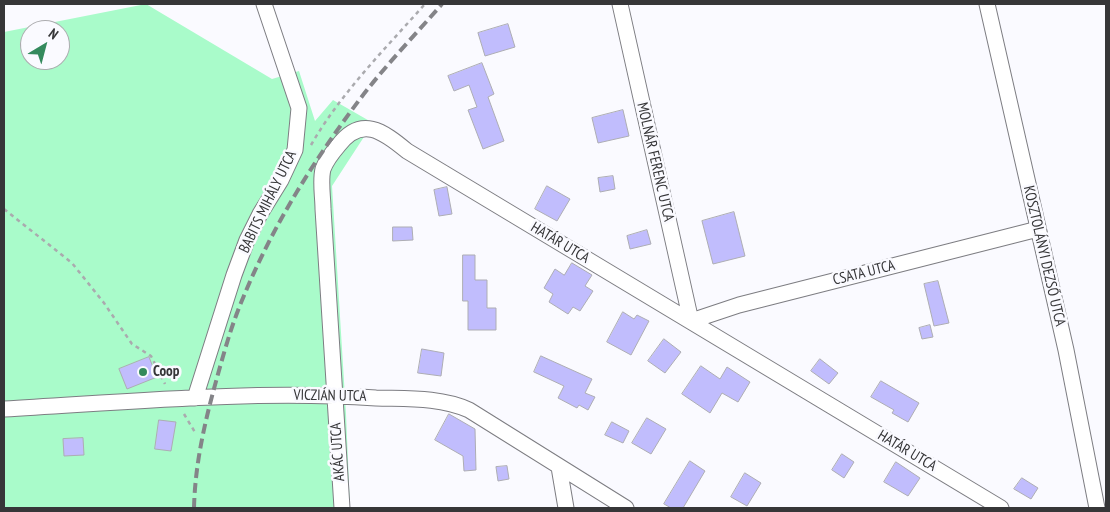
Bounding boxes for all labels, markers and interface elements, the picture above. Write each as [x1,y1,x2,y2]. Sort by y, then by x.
north arrow [20,20,70,70]
text: N [45,24,62,43]
street label: MOLNÁR FERENC UTCA [633,101,677,223]
street label: BABITS MIHÁLY UTCA [235,148,301,256]
street label: KOSZTOLÁNYI DEZSŐ UTCA [1019,184,1069,328]
street label: HATÁR UTCA [527,218,593,268]
street label: CSATA UTCA [831,257,897,289]
place label: Coop [153,363,179,381]
marker: Coop [137,366,149,378]
street label: VICZIÁN UTCA [293,386,367,406]
street label: AKÁC UTCA [327,422,349,482]
street label: HATÁR UTCA [874,426,940,476]

